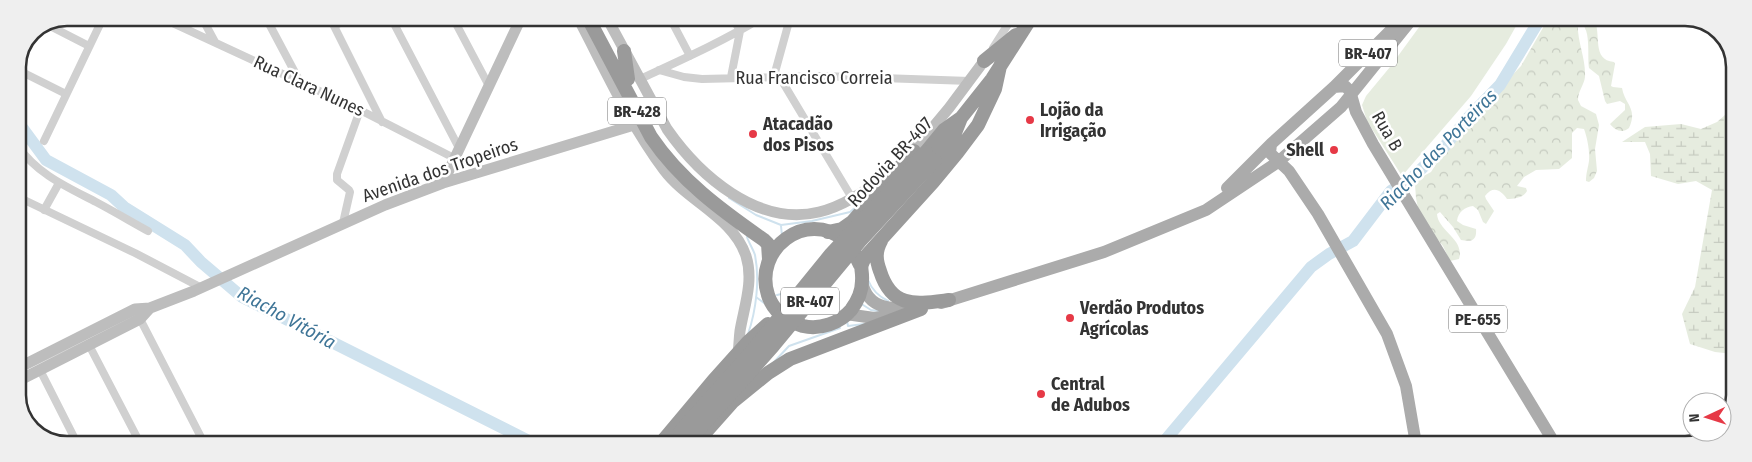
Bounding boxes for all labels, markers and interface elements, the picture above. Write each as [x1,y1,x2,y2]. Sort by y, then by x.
road number: BR-407 [1339,40,1397,66]
street label: Rua Clara Nunes [250,51,368,121]
street label: Rua Francisco Correia [735,67,893,89]
water label: Riacho das Porteiras [1375,84,1502,215]
road number: BR-428 [608,98,666,124]
place label: Lojão da Irrigação [1040,99,1107,142]
street label: Rua B [1367,107,1407,155]
place label: Atacadão dos Pisos [762,113,834,156]
street label: Rodovia BR-407 [843,113,937,211]
marker: Lojão da Irrigação [1024,114,1036,126]
marker: Atacadão dos Pisos [747,128,759,140]
street label: Avenida dos Tropeiros [359,133,521,207]
place label: Shell [1286,139,1324,161]
marker: Shell [1328,144,1340,156]
water label: Riacho Vitória [234,281,340,354]
road number: BR-407 [781,288,839,314]
place label: Verdão Produtos Agrícolas [1079,297,1204,340]
road number: PE-655 [1449,306,1507,332]
marker: Verdão Produtos Agrícolas [1064,312,1076,324]
place label: Central de Adubos [1051,373,1130,416]
marker: Central de Adubos [1035,388,1047,400]
north arrow [1682,392,1732,442]
text: N [1686,413,1703,423]

